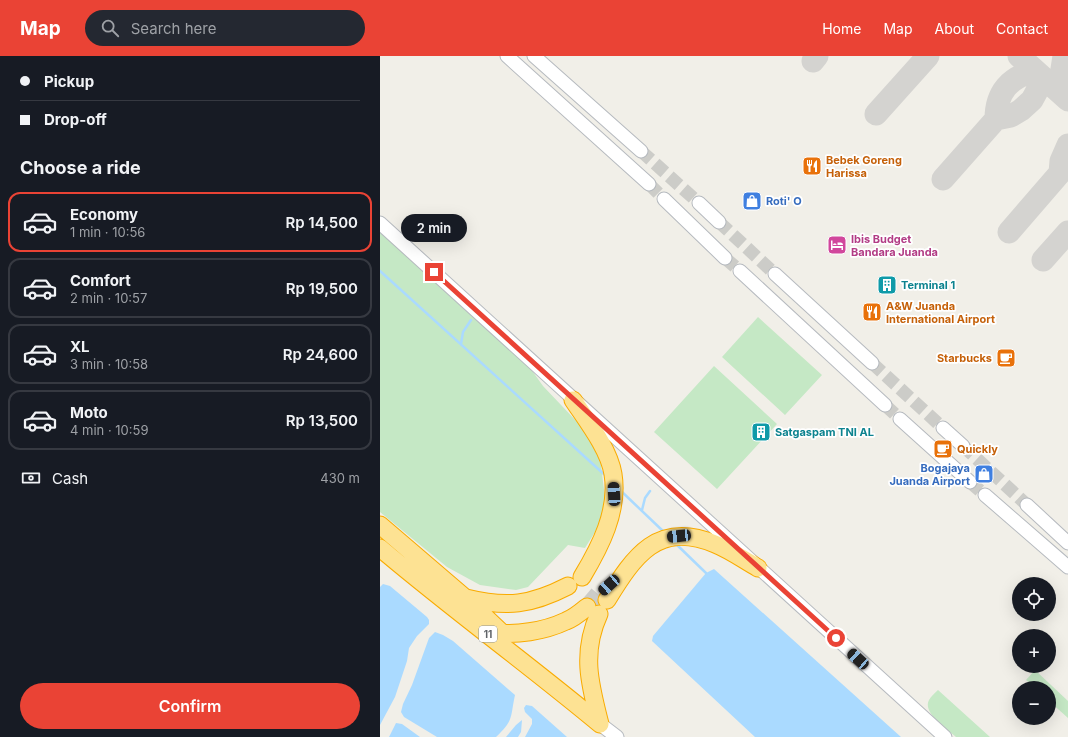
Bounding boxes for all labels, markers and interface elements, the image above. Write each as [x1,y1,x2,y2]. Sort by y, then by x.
search box [85,10,365,46]
text: Map [20,17,61,40]
icon: search [99,17,121,39]
text: Search here [131,19,216,38]
text: Home [822,20,861,37]
text: Map [883,20,913,37]
text: About [935,20,974,37]
text: Contact [996,20,1048,37]
text: Pickup [44,72,94,91]
text: Drop-off [44,110,107,129]
place label: Bebek Goreng Harissa [826,153,902,180]
restaurant icon: Bebek Goreng Harissa [801,155,823,177]
text: Choose a ride [20,157,141,178]
shop icon: Roti' O [741,190,763,212]
place label: Roti' O [766,194,802,208]
icon: car [22,204,58,240]
text: Economy [70,205,138,224]
text: Rp 14,500 [285,213,358,232]
callout: 2 min [401,214,467,242]
text: 2 min [417,220,451,236]
text: 1 min · 10:56 [70,224,145,240]
place label: Ibis Budget Bandara Juanda [851,232,938,259]
hotel icon: Ibis Budget Bandara Juanda [826,234,848,256]
route end [425,263,443,281]
icon: car [22,270,58,306]
text: Comfort [70,271,131,290]
building icon: Terminal 1 [876,274,898,296]
place label: Terminal 1 [901,278,955,292]
text: Rp 19,500 [286,279,358,298]
text: 2 min · 10:57 [70,290,147,306]
place label: A&W Juanda International Airport [886,299,995,326]
restaurant icon: A&W Juanda International Airport [861,301,883,323]
icon: car [22,336,58,372]
text: XL [70,337,90,356]
text: Rp 24,600 [283,345,358,364]
cafe icon: Starbucks [995,347,1017,369]
place label: Starbucks [937,351,992,365]
text: 3 min · 10:58 [70,356,148,372]
icon: car [22,402,58,438]
text: Moto [70,403,108,422]
text: Rp 13,500 [286,411,358,430]
building icon: Satgaspam TNI AL [750,421,772,443]
text: 4 min · 10:59 [70,422,149,438]
place label: Satgaspam TNI AL [775,425,874,439]
cafe icon: Quickly [932,438,954,460]
place label: Quickly [957,442,998,456]
place label: Bogajaya Juanda Airport [889,461,970,488]
shop icon: Bogajaya Juanda Airport [973,463,995,485]
icon: cash [20,467,42,489]
text: Cash [52,469,88,488]
text: 430 m [320,470,360,486]
car [607,482,621,506]
car [666,529,692,543]
car [596,573,622,597]
map controls [1012,577,1056,725]
button: locate [1012,577,1056,621]
road number: 11 [479,626,497,642]
route start [827,629,845,647]
button: + [1012,629,1056,673]
car [845,647,871,671]
button: − [1012,681,1056,725]
button: Confirm [20,683,360,729]

